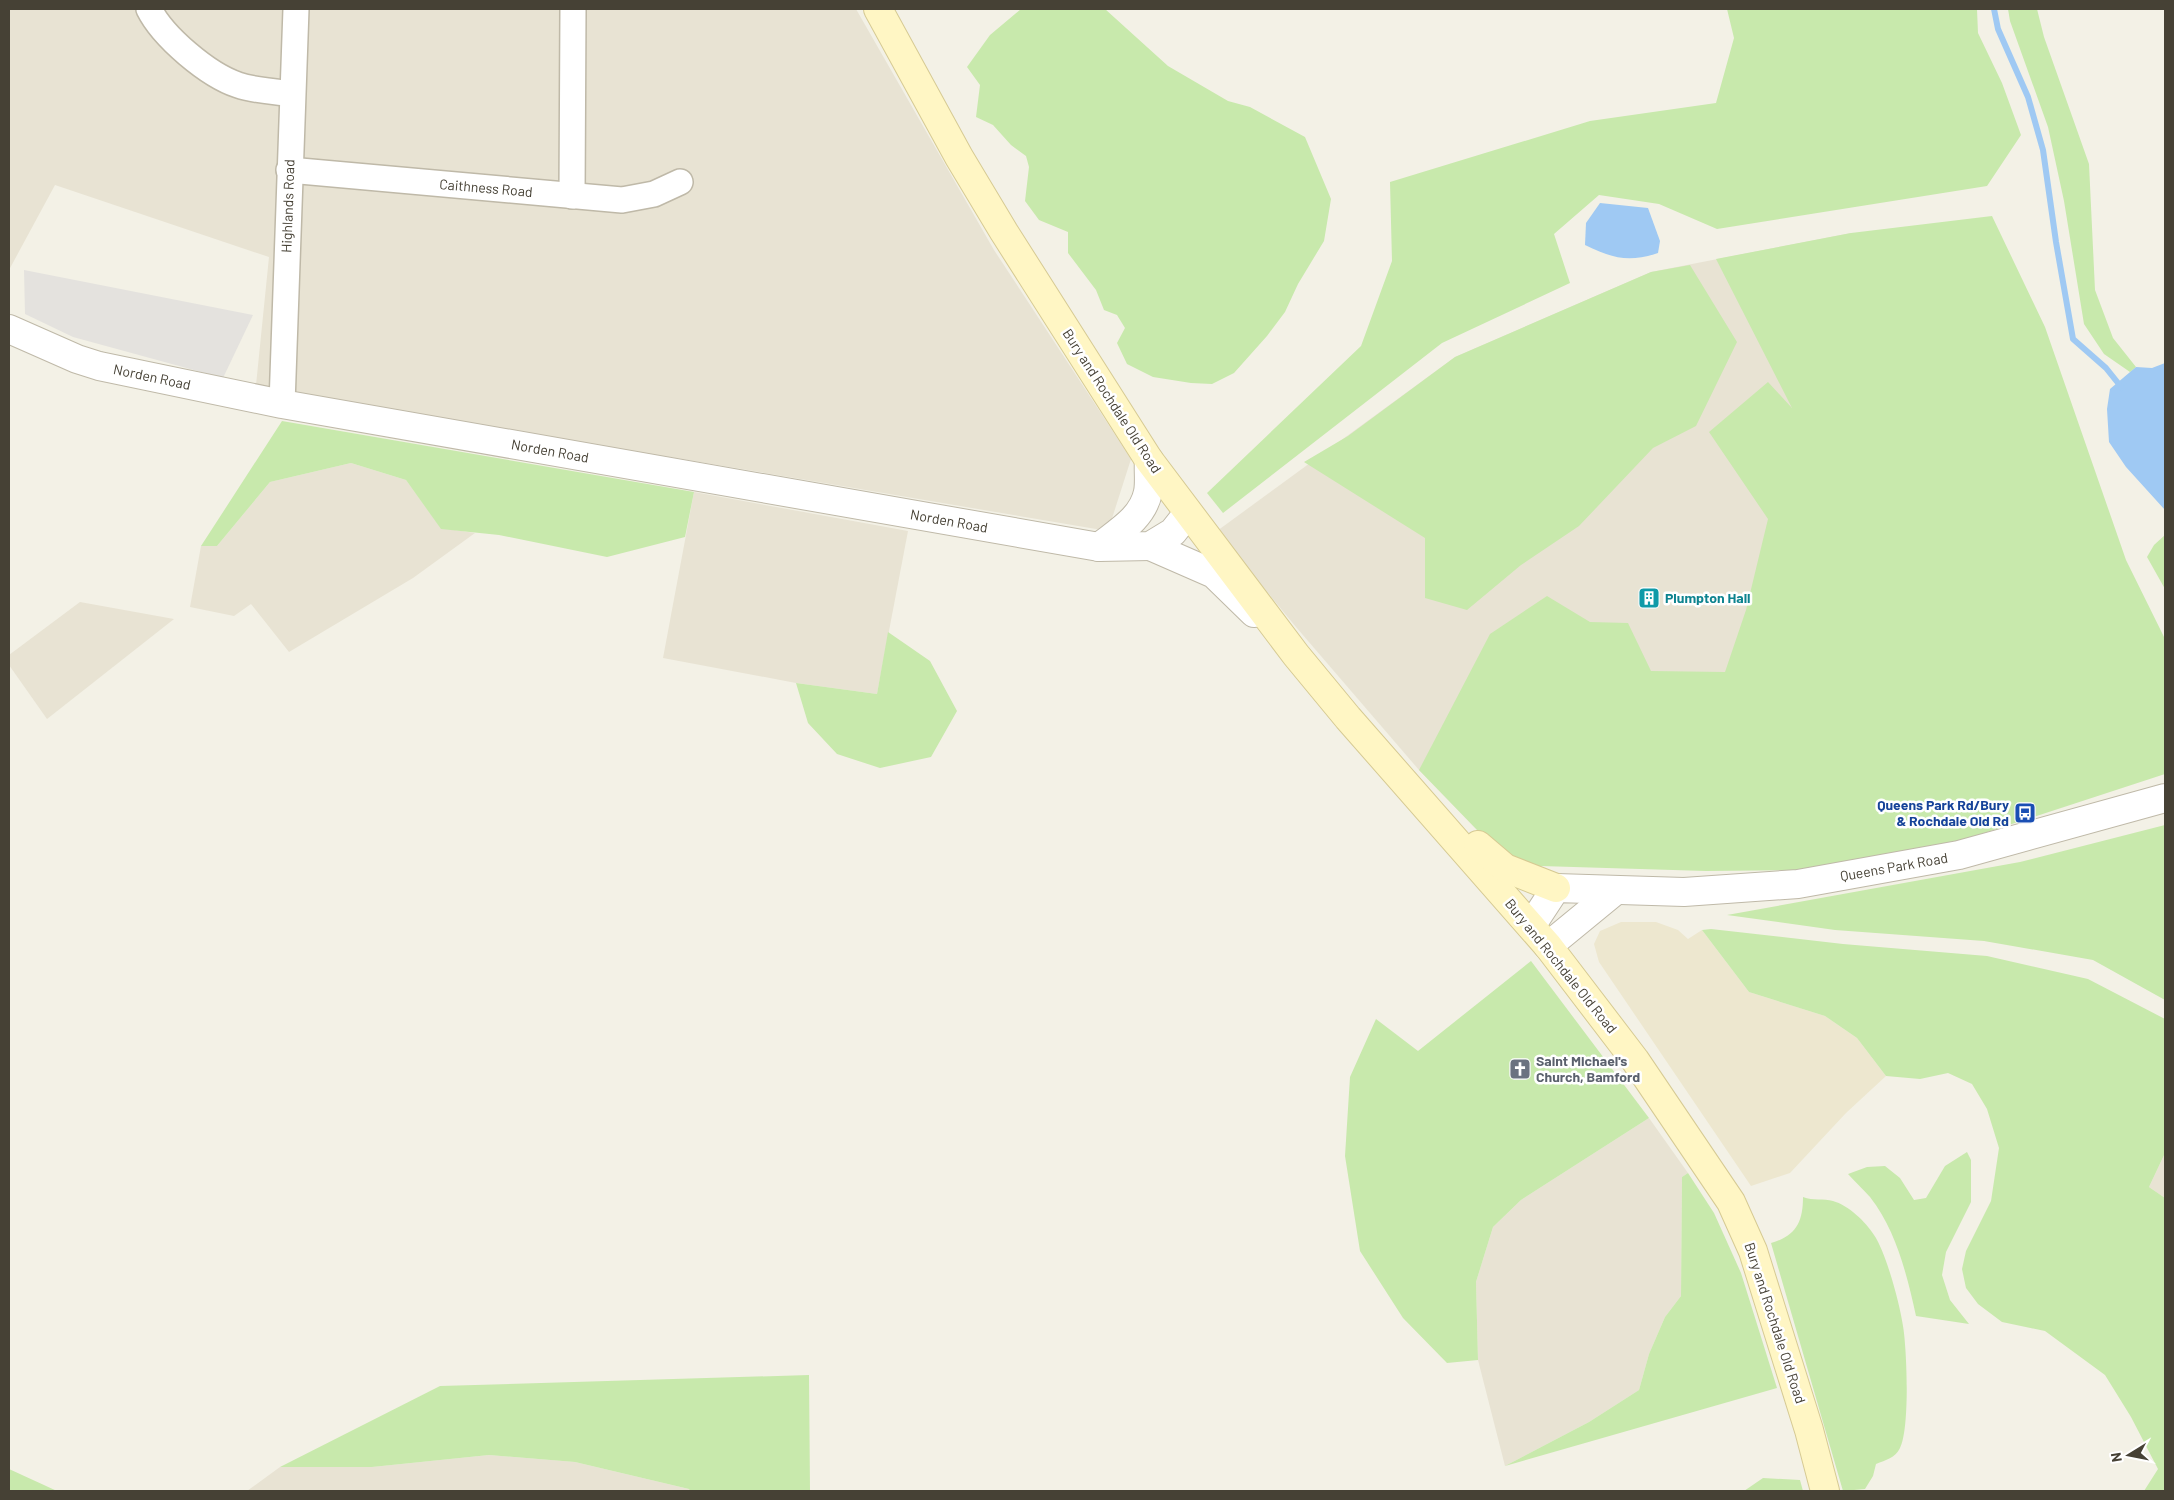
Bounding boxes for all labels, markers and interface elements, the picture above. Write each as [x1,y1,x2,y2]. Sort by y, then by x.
street label: Highlands Road [277,159,298,253]
street label: Caithness Road [439,175,533,200]
street label: Bury and Rochdale Old Road [1059,325,1165,476]
street label: Norden Road [112,360,192,393]
street label: Norden Road [510,435,590,466]
street label: Norden Road [909,505,989,536]
building icon: Plumpton Hall [1637,586,1661,610]
place label: Plumpton Hall [1665,589,1751,606]
place label: Queens Park Rd/Bury & Rochdale Old Rd [1877,796,2009,829]
bus stop icon: Queens Park Rd/Bury & Rochdale Old Rd [2013,801,2037,825]
street label: Queens Park Road [1839,849,1949,884]
street label: Bury and Rochdale Old Road [1502,895,1621,1036]
place label: Saint Michael's Church, Bamford [1536,1052,1640,1085]
church icon: Saint Michael's Church, Bamford [1508,1057,1532,1081]
street label: Bury and Rochdale Old Road [1741,1240,1810,1406]
north arrow [2104,1430,2154,1480]
text: N [2107,1451,2125,1463]

